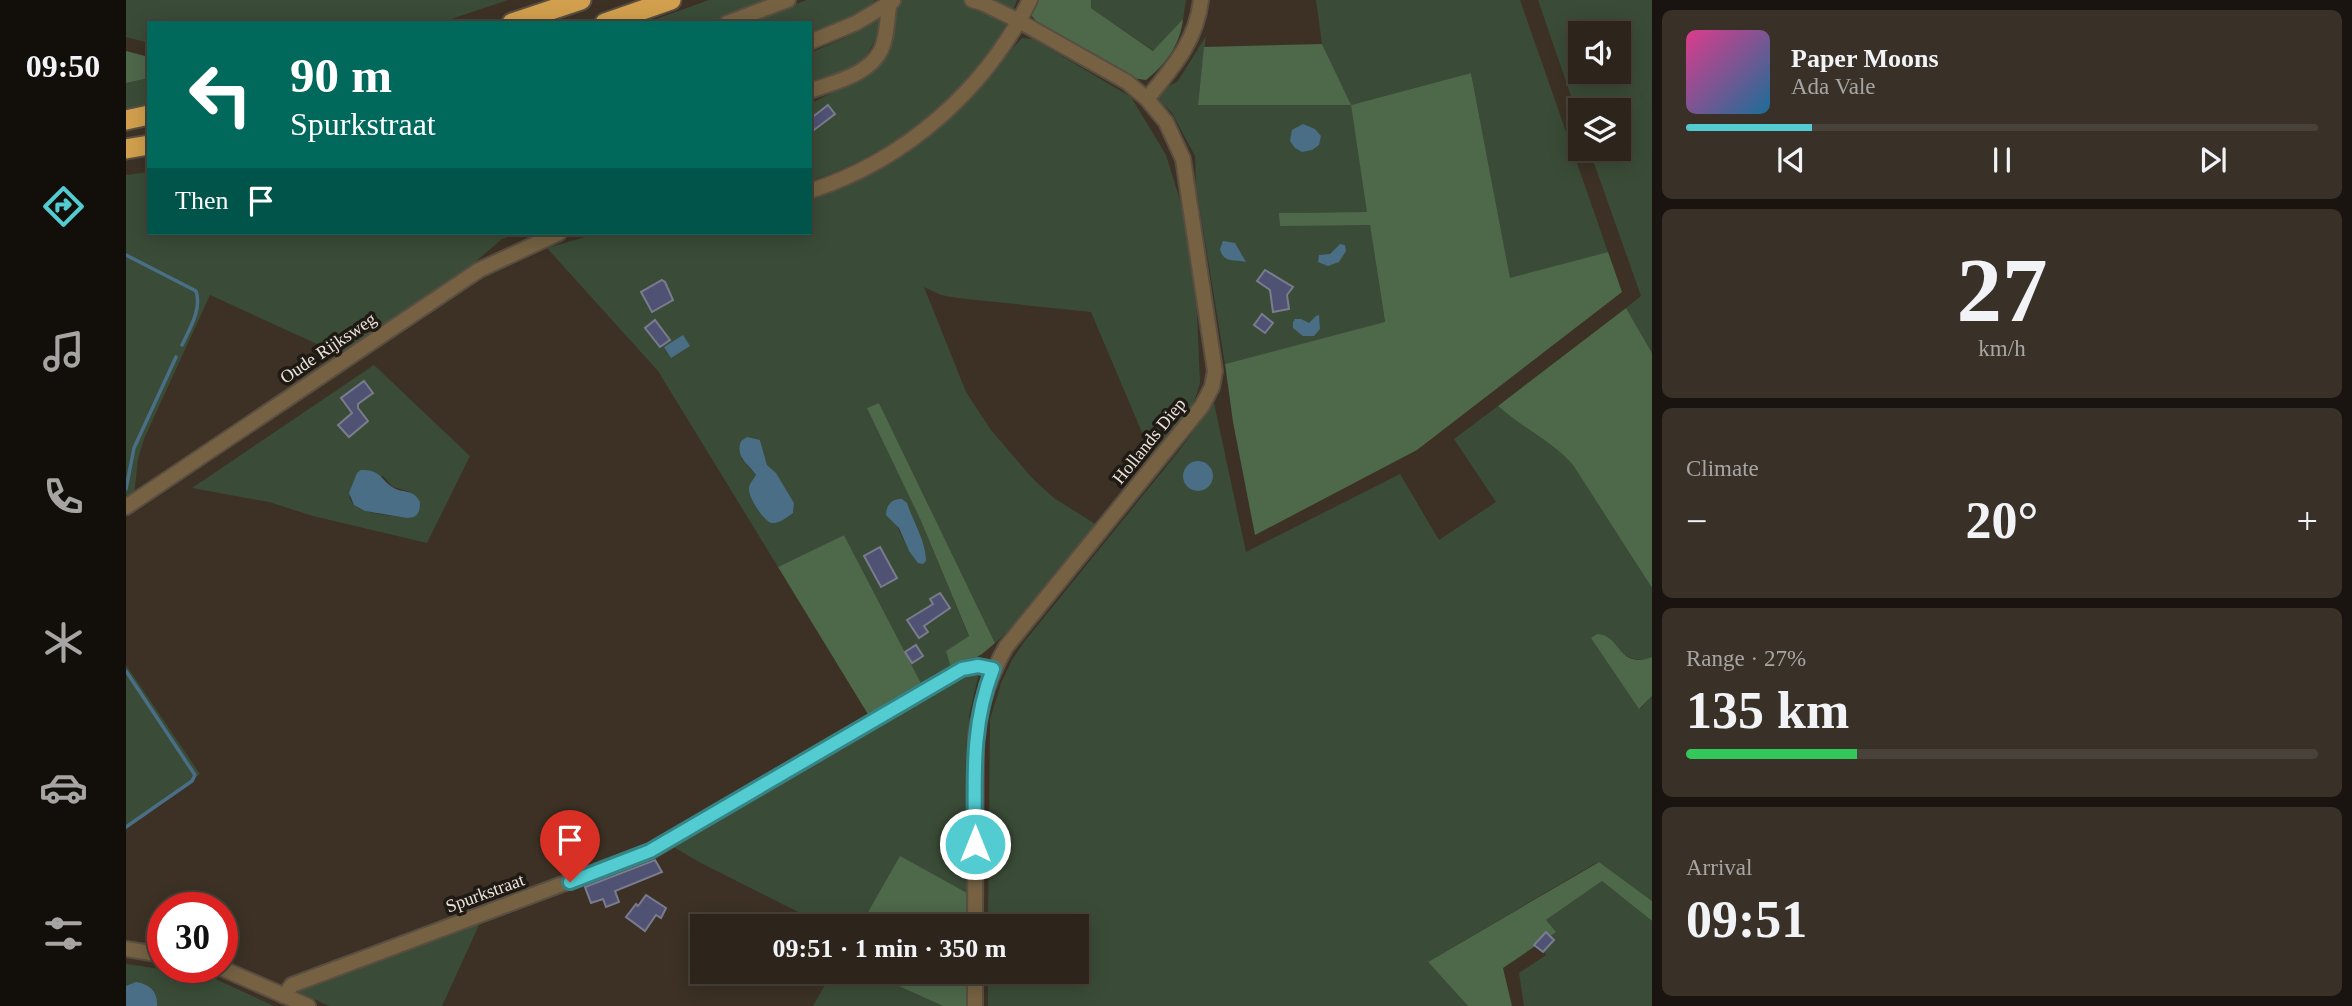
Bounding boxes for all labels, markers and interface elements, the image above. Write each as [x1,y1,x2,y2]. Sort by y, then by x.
map controls [1568,21,1631,161]
button: sound [1568,21,1631,84]
text: Paper Moons [1791,44,1939,73]
text: 09:50 [26,48,100,84]
text: 90 m [290,48,392,103]
icon: left [175,49,266,140]
text: Ada Vale [1791,74,1876,99]
button: layers [1568,98,1631,161]
text: Spurkstraat [290,106,436,142]
icon: previous [1772,141,1810,179]
icon: pause [1983,141,2021,179]
icon: next [2194,141,2232,179]
icon: directions [39,182,88,231]
icon: arrive [242,182,280,220]
text: Then [175,186,228,215]
text: 27 [1957,240,2048,341]
street label: Oude Rijksweg [276,309,380,387]
icon: music [39,327,88,376]
text: km/h [1978,336,2026,361]
street label: Hollands Diep [1108,394,1190,488]
text: Climate [1686,456,1759,481]
icon: phone [39,472,88,521]
text: 20° [1966,492,2038,549]
text: − [1686,500,1707,542]
text: + [2297,500,2318,542]
icon: climate [39,618,88,667]
text: Range · 27% [1686,646,1806,671]
text: 135 km [1686,682,1849,739]
icon: car [39,763,88,812]
position arrow [938,807,1012,881]
pin [540,810,600,882]
icon: arrive [551,821,589,859]
text: Arrival [1686,855,1752,880]
street label: Spurkstraat [443,870,527,916]
text: 09:51 [1686,891,1807,948]
speed limit sign: 30 [147,892,238,983]
icon: filters [39,909,88,958]
text: 09:51 · 1 min · 350 m [773,934,1007,963]

